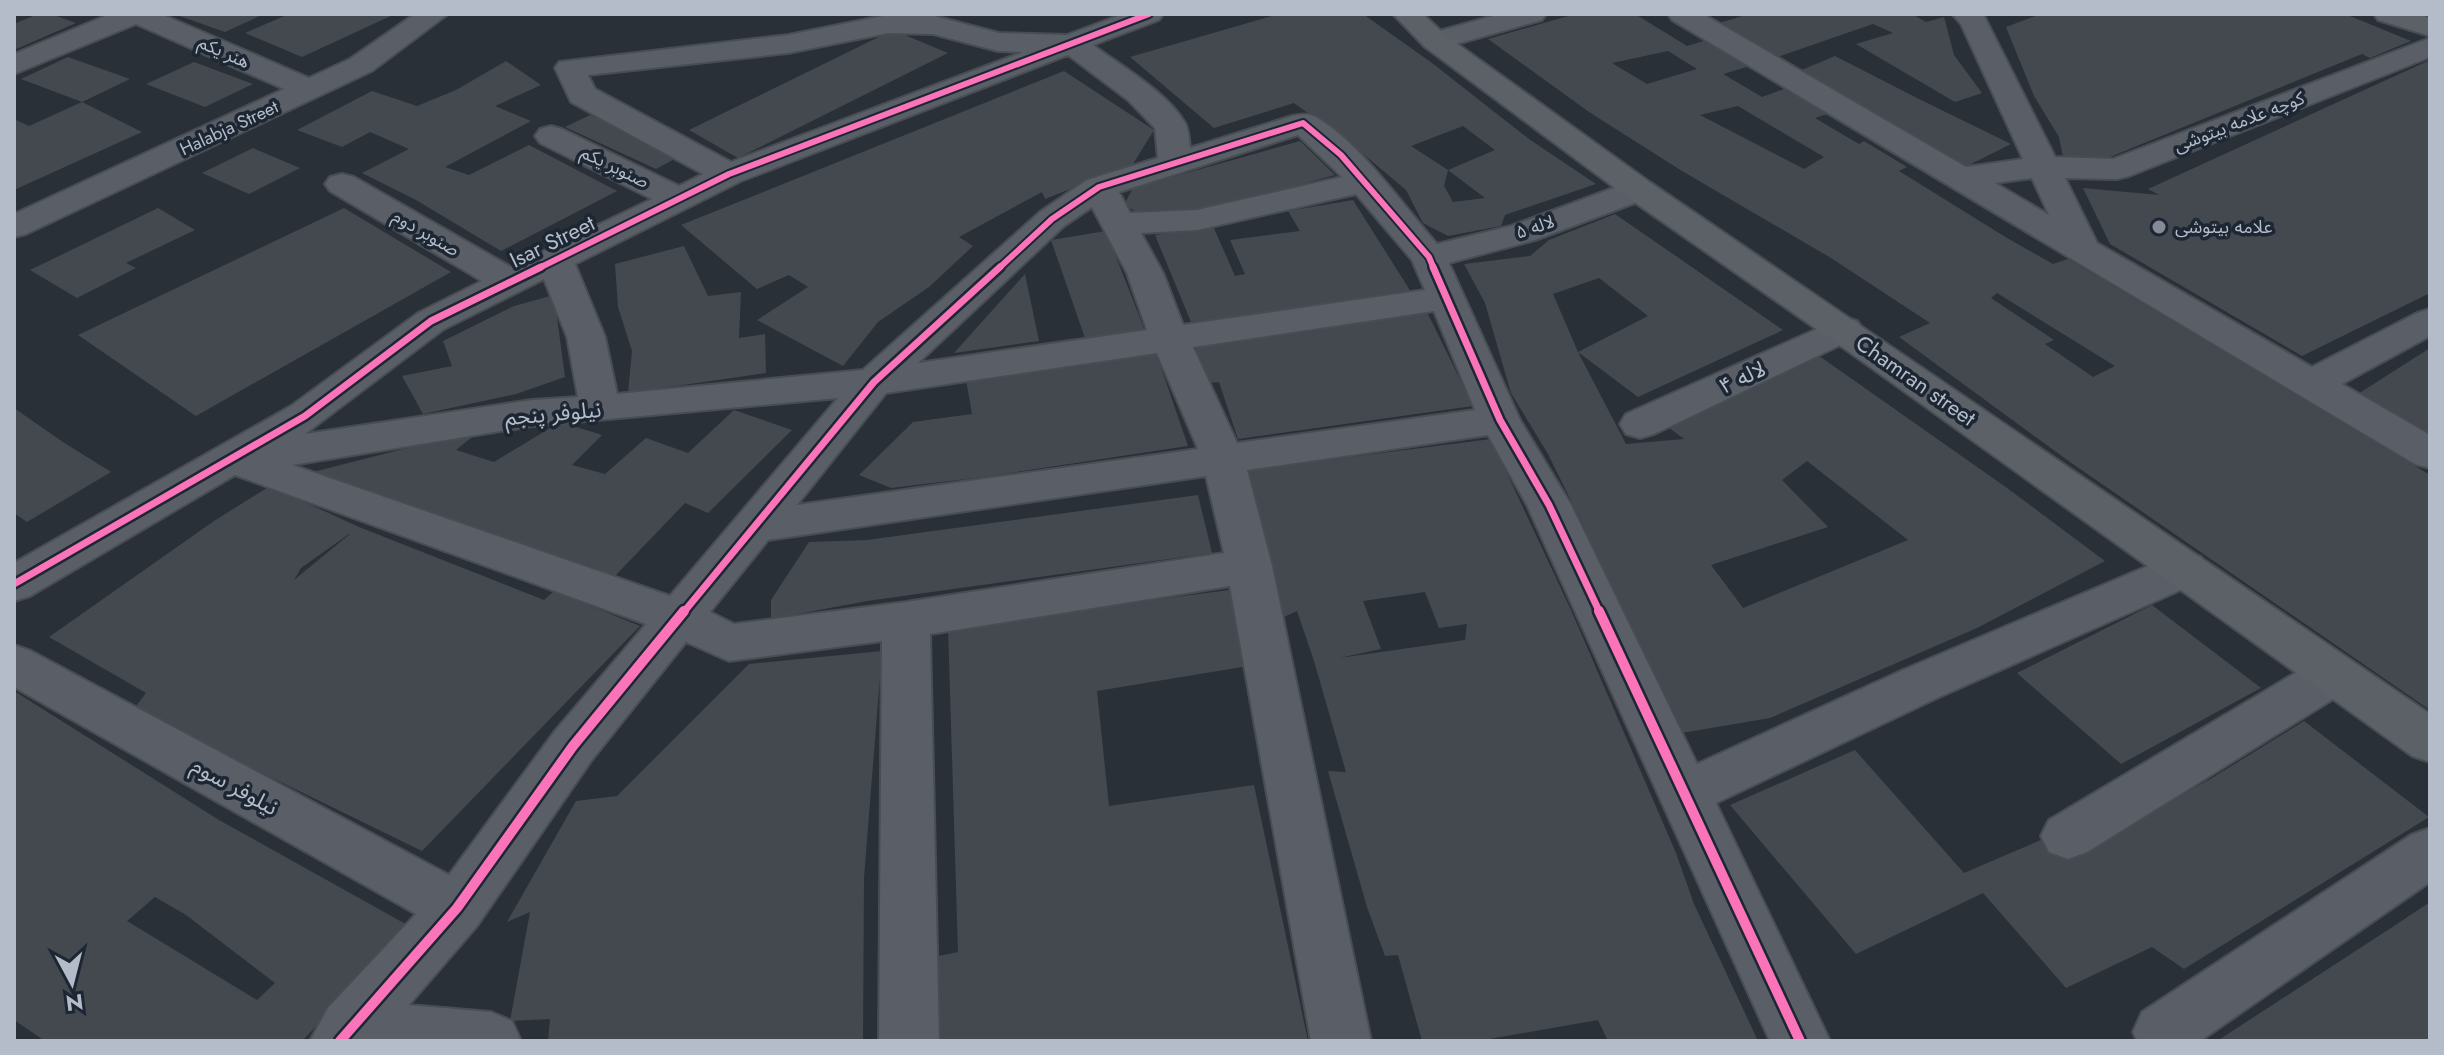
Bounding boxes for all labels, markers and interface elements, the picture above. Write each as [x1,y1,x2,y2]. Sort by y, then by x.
street label: هنر یکم [194,29,254,75]
street label: کوچه علامه بیتوشی [2170,85,2309,159]
street label: Halabja Street [175,94,283,162]
street label: صنوبر یکم [577,139,653,195]
street label: صنوبر دوم [387,203,464,264]
street label: Isar Street [504,206,601,275]
street label: لاله ۵ [1512,208,1558,246]
place label: علامه بیتوشی [2175,214,2273,240]
marker: علامه بیتوشی [2150,218,2168,236]
street label: Chamran street [1850,327,1983,434]
street label: لاله ۴ [1713,352,1771,402]
street label: نیلوفر پنجم [503,393,603,434]
street label: نیلوفر سوم [185,749,284,824]
north arrow [32,943,112,1023]
text: N [64,986,85,1020]

